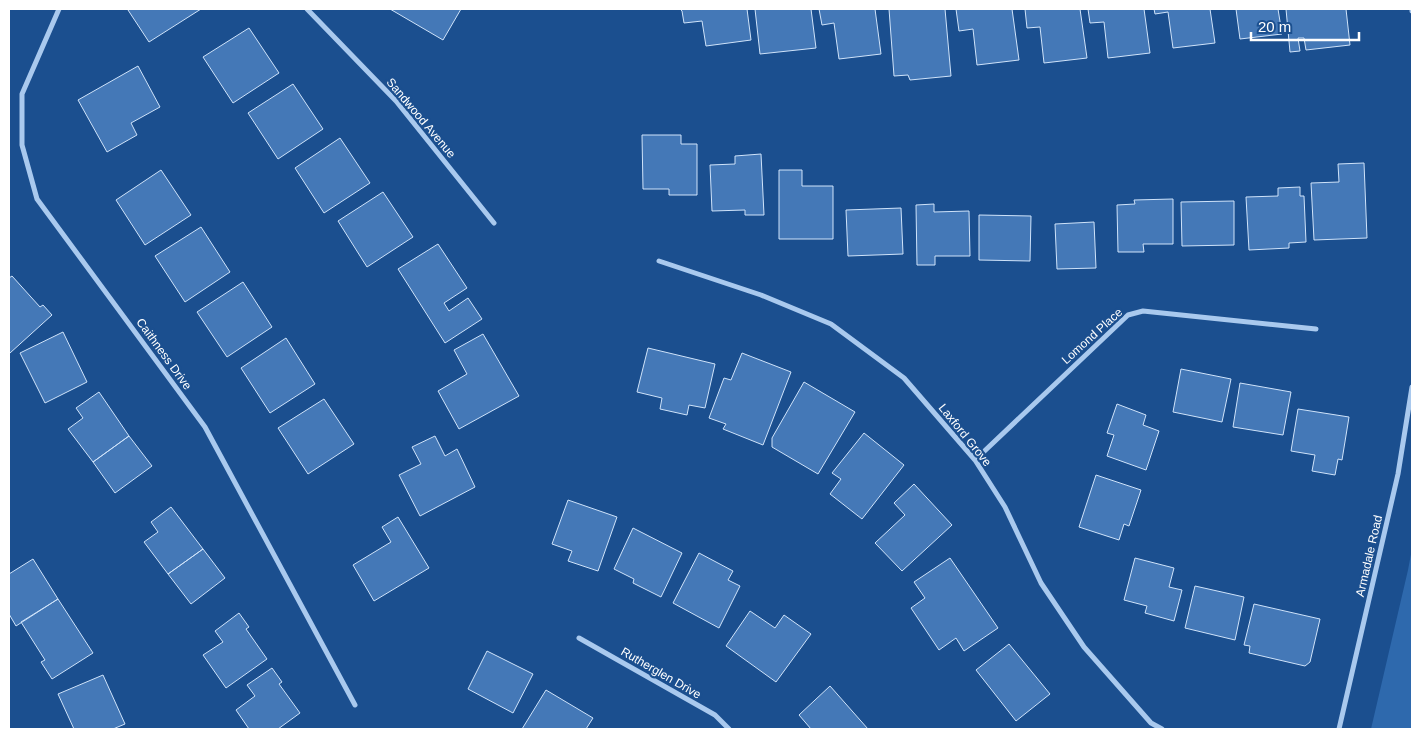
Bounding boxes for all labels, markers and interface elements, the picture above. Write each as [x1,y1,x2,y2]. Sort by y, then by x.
scale bar [1251,10,1358,42]
text: 20 m [1258,18,1291,35]
street label: Sandwood Avenue [384,75,459,161]
street label: Lomond Place [1059,305,1125,367]
street label: Caithness Drive [133,316,195,393]
street label: Laxford Grove [936,401,995,469]
street label: Armadale Road [1353,514,1385,598]
street label: Rutherglen Drive [619,644,704,702]

